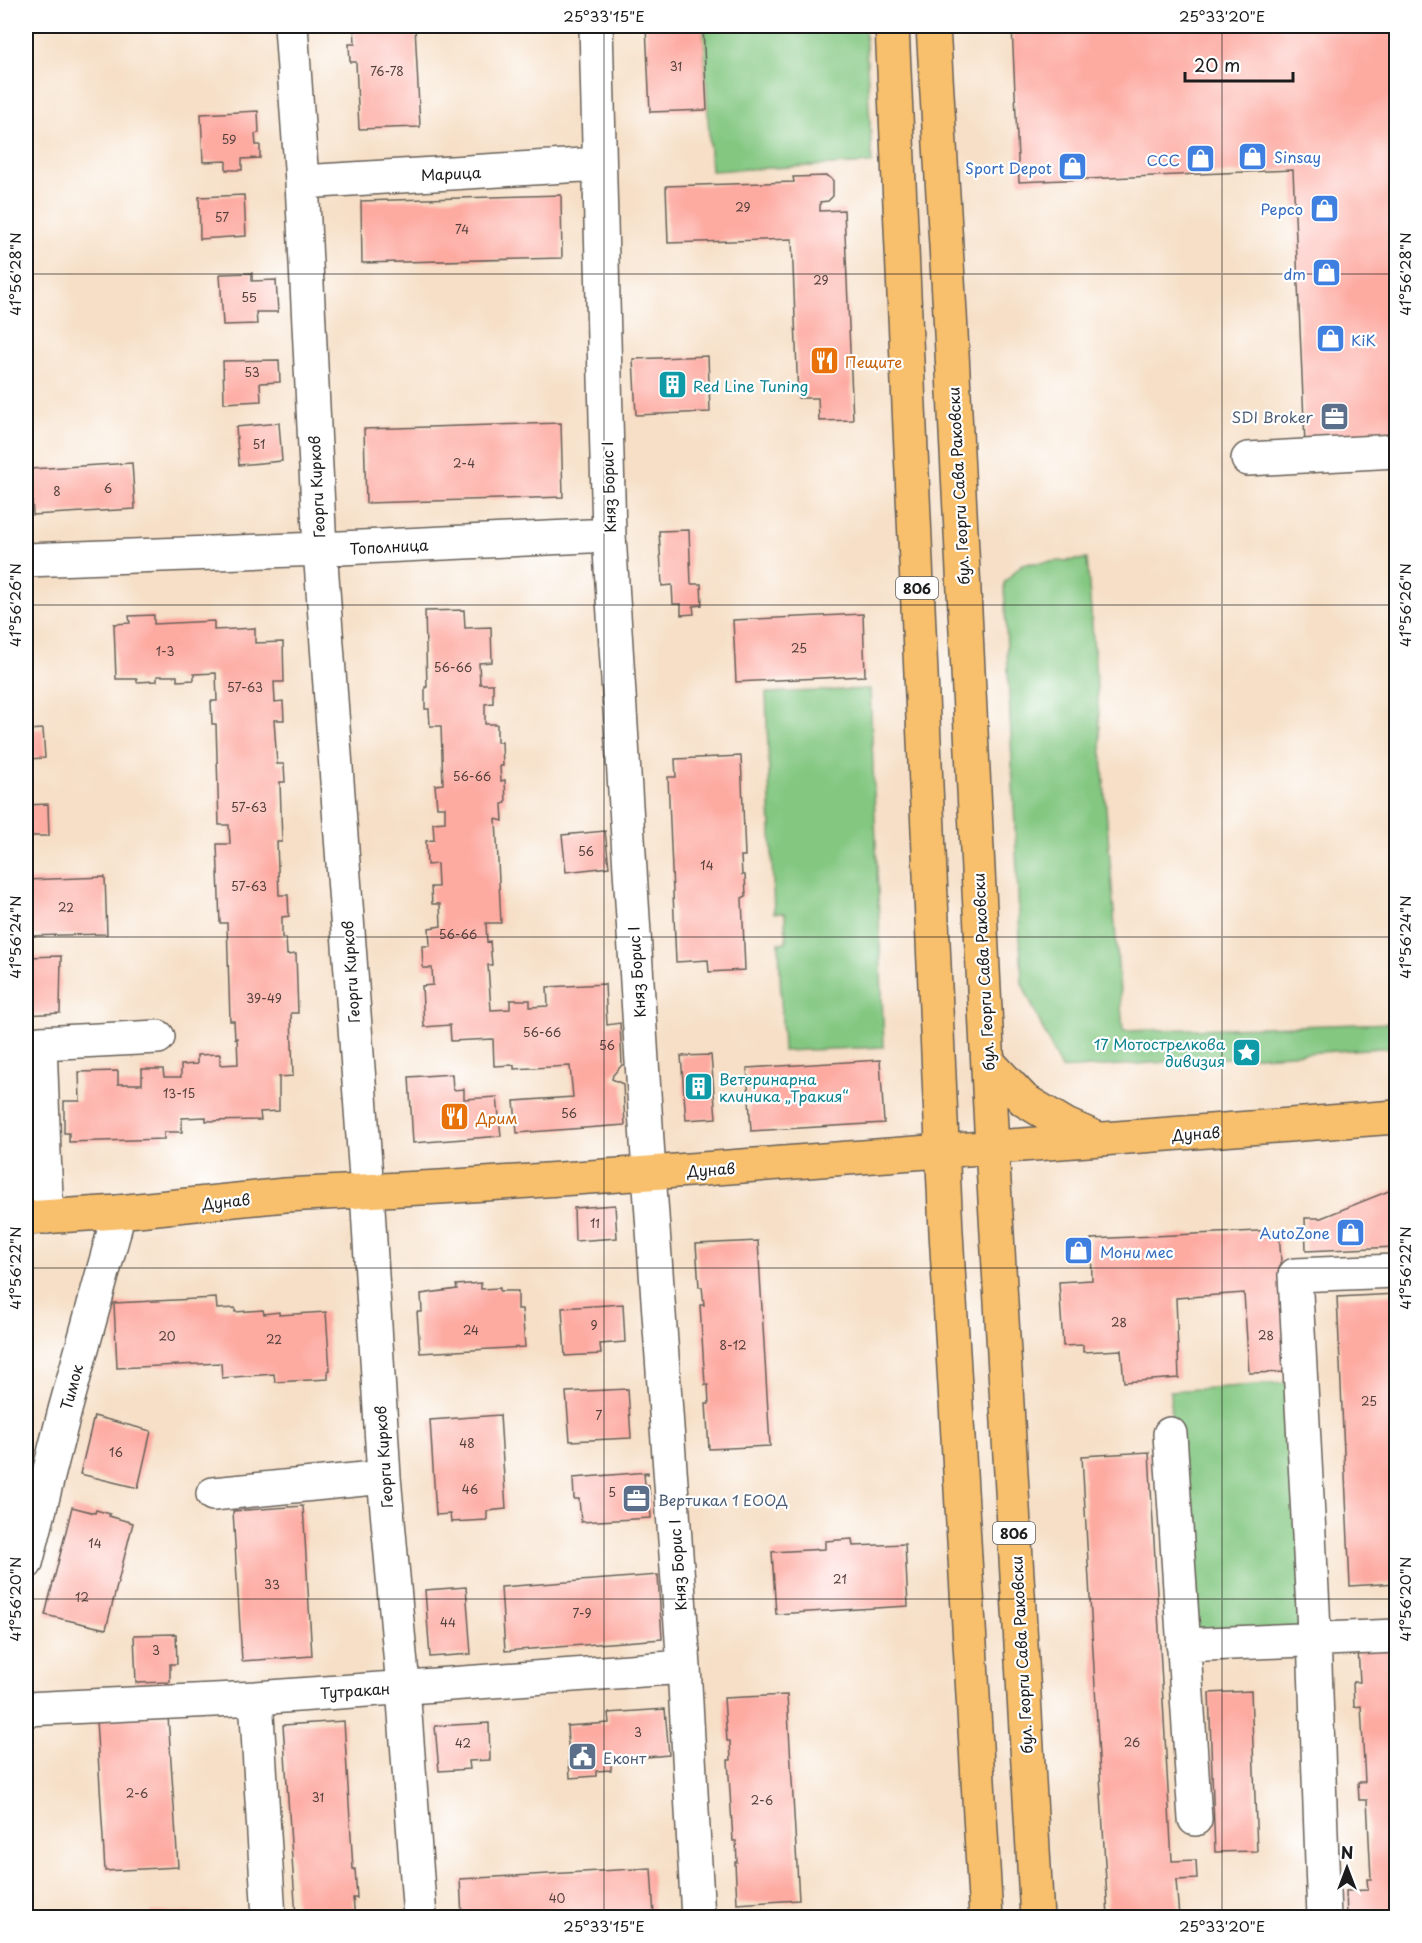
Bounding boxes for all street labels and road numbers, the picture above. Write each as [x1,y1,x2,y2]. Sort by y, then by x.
street label: Марица [420,160,482,186]
street label: бул. Георги Сава Раковски [941,387,975,585]
street label: Георги Кирков [302,435,330,539]
street label: Княз Борис I [595,441,621,533]
street label: Тополница [349,532,430,560]
road number: 806 [896,577,938,599]
street label: бул. Георги Сава Раковски [966,873,1000,1071]
street label: Георги Кирков [335,920,365,1024]
street label: Княз Борис I [621,926,651,1018]
street label: Дунав [1170,1120,1221,1146]
street label: Дунав [685,1156,736,1182]
street label: Дунав [200,1187,251,1215]
street label: Тимок [54,1361,88,1413]
street label: Георги Кирков [368,1405,398,1509]
street label: Княз Борис I [662,1519,692,1611]
road number: 806 [993,1522,1035,1544]
street label: бул. Георги Сава Раковски [1004,1556,1038,1754]
street label: Тутракан [319,1676,391,1704]

